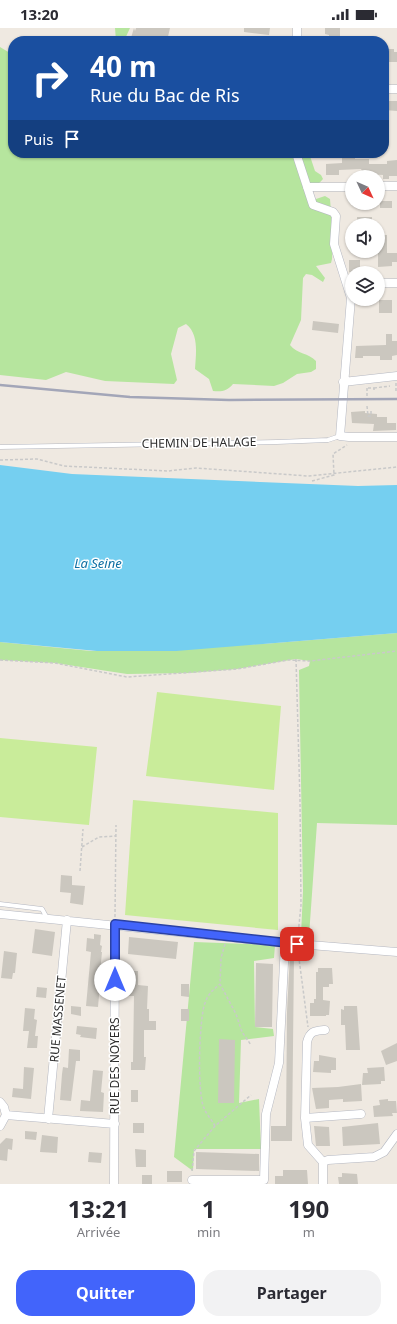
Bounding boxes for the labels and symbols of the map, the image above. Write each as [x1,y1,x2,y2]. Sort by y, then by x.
north arrow [345,170,385,210]
street label: CHEMIN DE HALAGE [142,433,256,452]
water label: La Seine [74,554,122,572]
pin [280,927,314,961]
position arrow [94,959,136,1001]
street label: RUE MASSENET [45,975,70,1063]
street label: RUE DES NOYERS [106,1017,123,1115]

